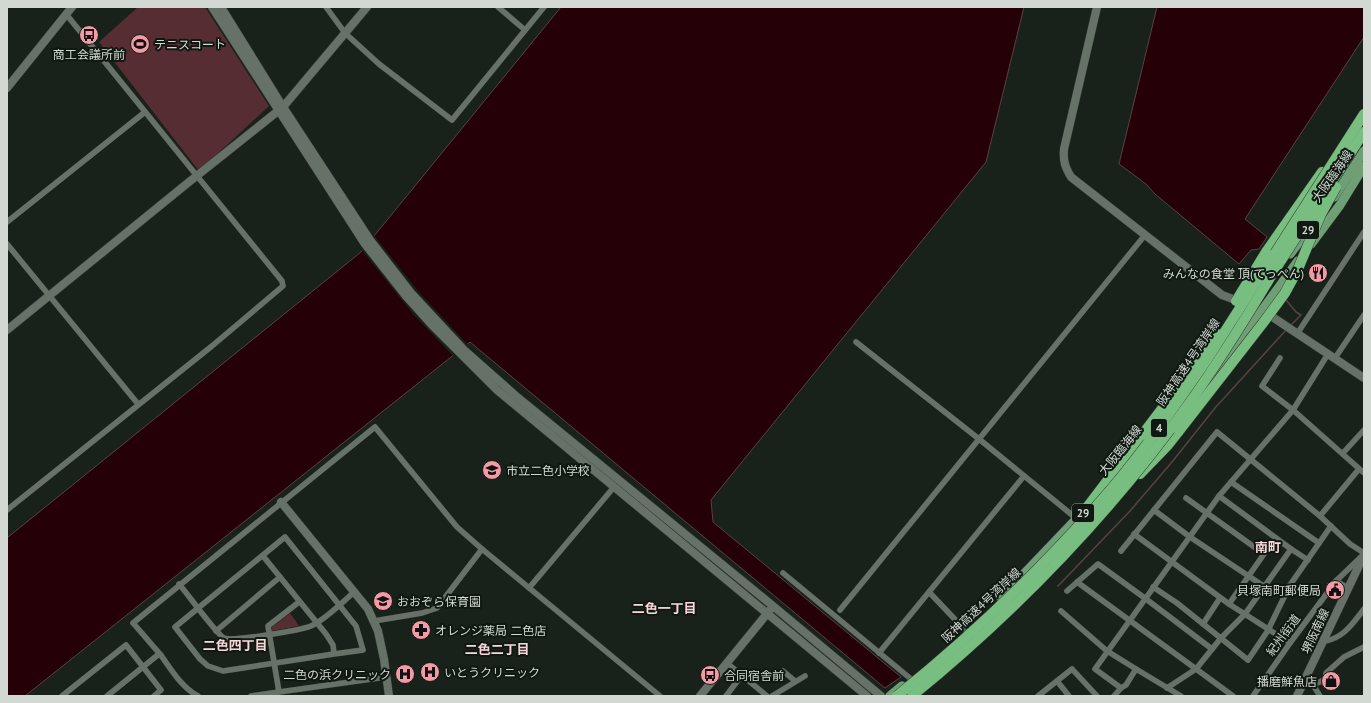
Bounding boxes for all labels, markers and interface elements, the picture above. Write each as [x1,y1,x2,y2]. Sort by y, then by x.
bus stop icon: 商工会議所前 [78,24,100,46]
sports icon: テニスコート [129,33,151,55]
place label: テニスコート [154,37,226,52]
place label: 商工会議所前 [53,47,125,62]
street label: 大阪臨海線 [1309,147,1355,205]
road number: 29 [1297,221,1319,239]
restaurant icon: みんなの食堂 頂(てっぺん) [1307,262,1329,284]
place label: みんなの食堂 頂(てっぺん) [1163,266,1304,281]
street label: 阪神高速4号湾岸線 [1153,315,1223,409]
road number: 4 [1151,419,1167,437]
street label: 大阪臨海線 [1095,422,1145,478]
school or university icon: 市立二色小学校 [481,459,503,481]
place label: 市立二色小学校 [506,463,590,478]
road number: 29 [1072,504,1094,522]
district label: 南町 [1255,539,1281,556]
street label: 阪神高速4号湾岸線 [938,565,1024,645]
public building icon: 貝塚南町郵便局 [1324,579,1346,601]
place label: 貝塚南町郵便局 [1237,583,1321,598]
school or university icon: おおぞら保育園 [372,590,394,612]
place label: おおぞら保育園 [397,594,481,609]
district label: 二色一丁目 [631,600,697,617]
street label: 堺阪南線 [1298,606,1332,656]
street label: 紀州街道 [1263,611,1303,659]
pharmacy icon: オレンジ薬局 二色店 [410,619,432,641]
place label: オレンジ薬局 二色店 [435,623,546,638]
district label: 二色四丁目 [202,637,268,654]
district label: 二色二丁目 [464,641,530,658]
hospital icon: いとうクリニック [419,661,441,683]
hospital icon: 二色の浜クリニック [394,663,416,685]
bus stop icon: 合同宿舎前 [699,664,721,686]
place label: いとうクリニック [444,665,540,680]
place label: 二色の浜クリニック [283,667,391,682]
place label: 合同宿舎前 [724,668,784,683]
shop icon: 播磨鮮魚店 [1320,670,1342,692]
place label: 播磨鮮魚店 [1257,674,1317,689]

